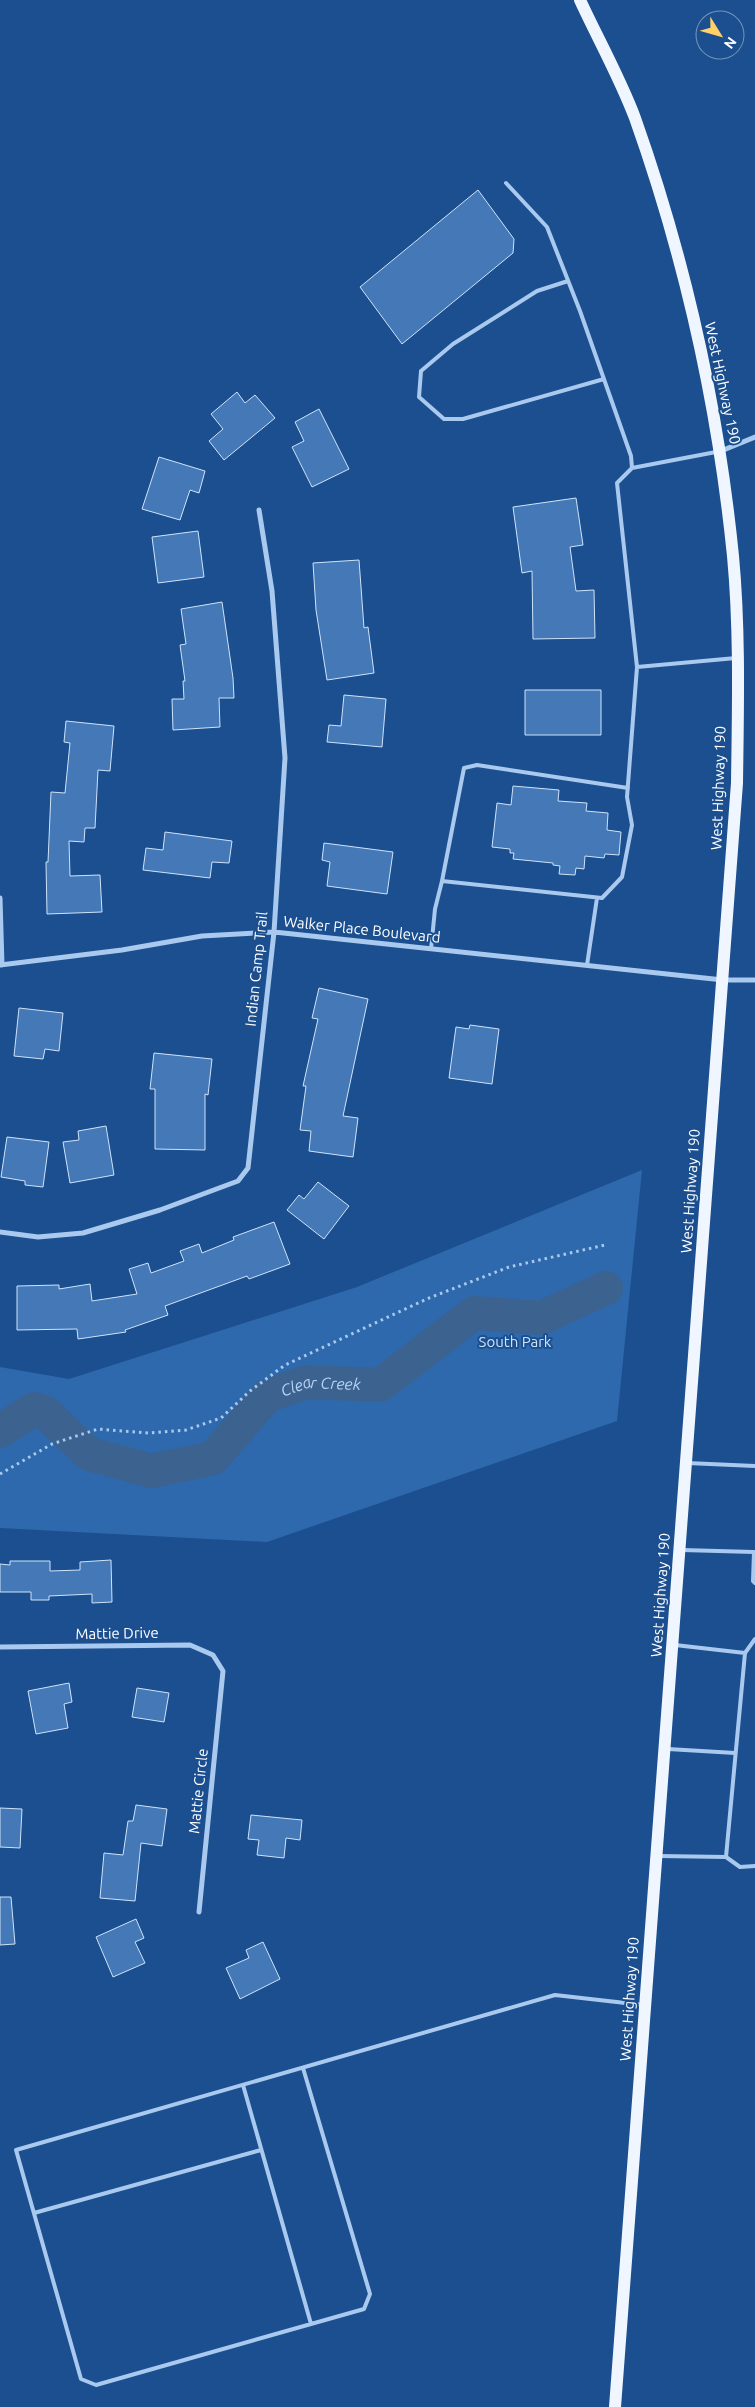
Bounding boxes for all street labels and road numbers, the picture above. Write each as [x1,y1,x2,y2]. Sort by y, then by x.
street label: West Highway 190 [702,320,744,446]
street label: West Highway 190 [707,726,729,850]
street label: Indian Camp Trail [242,911,270,1027]
street label: Walker Place Boulevard [283,912,441,946]
street label: West Highway 190 [677,1128,703,1254]
street label: West Highway 190 [647,1532,673,1658]
street label: Mattie Drive [75,1624,159,1642]
street label: Mattie Circle [185,1748,211,1834]
street label: West Highway 190 [616,1936,642,2062]

